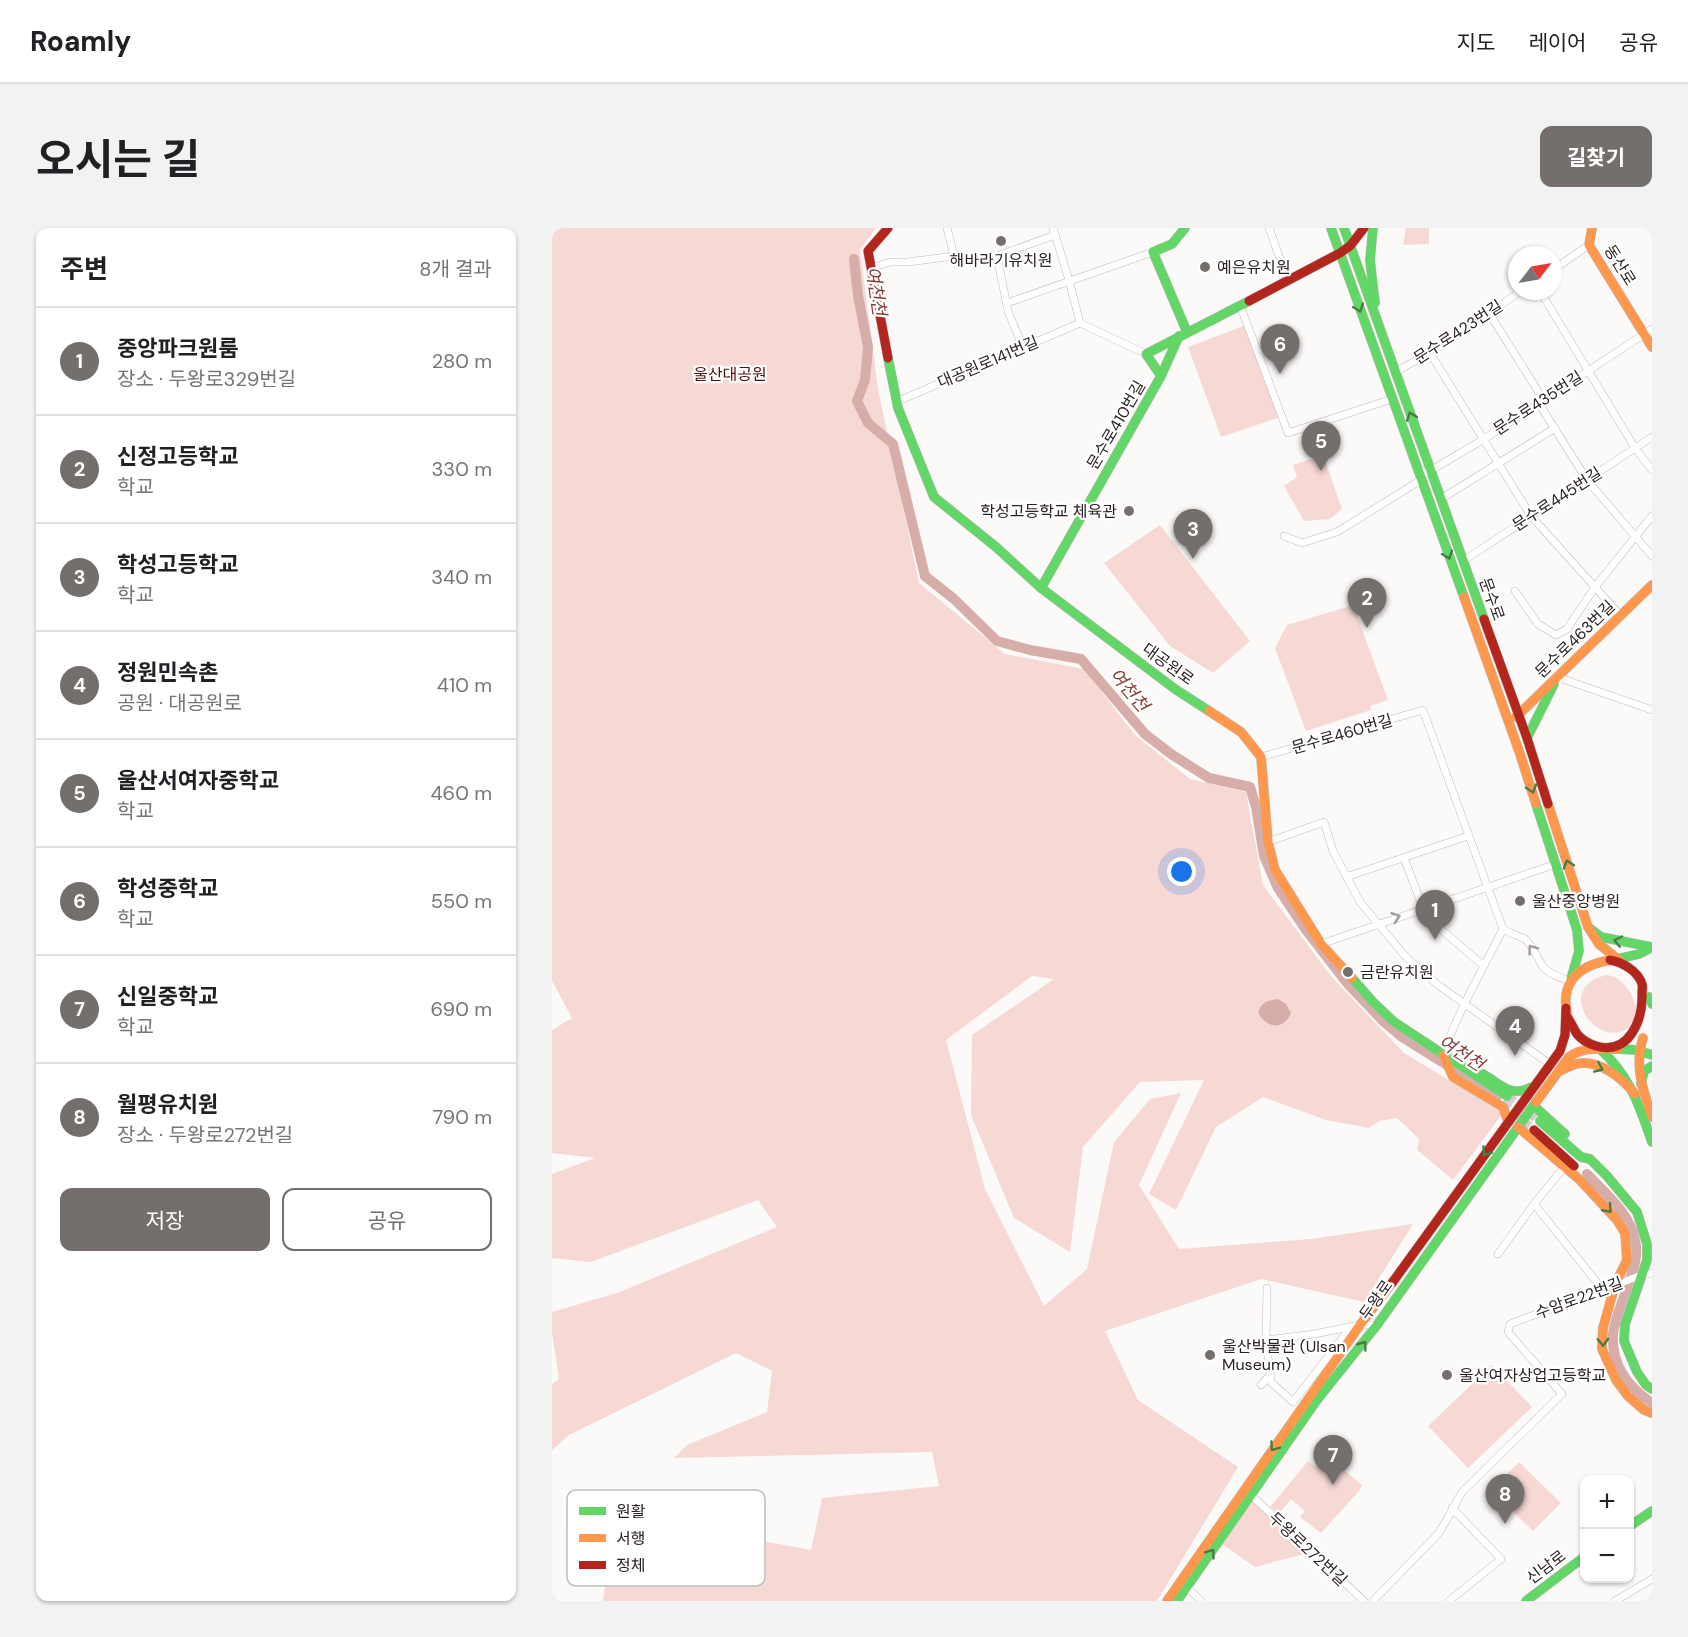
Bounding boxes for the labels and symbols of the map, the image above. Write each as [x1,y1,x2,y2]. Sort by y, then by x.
marker: 해바라기유치원 [994,234,1008,248]
street label: 동산로 [1599,241,1641,290]
north arrow [1508,246,1562,300]
place label: 해바라기유치원 [949,250,1053,271]
place label: 예은유치원 [1217,257,1291,278]
marker: 예은유치원 [1198,260,1212,274]
water label: 여천천 [860,265,892,320]
street label: 문수로423번길 [1410,295,1506,369]
one-way arrow [1352,303,1365,313]
pin: 6 [1260,324,1300,374]
street label: 대공원로141번길 [934,331,1042,393]
park label: 울산대공원 [693,364,767,385]
street label: 문수로435번길 [1489,366,1587,440]
street label: 문수로410번길 [1082,377,1150,473]
one-way arrow [1405,411,1418,422]
pin: 5 [1302,422,1340,471]
street label: 문수로445번길 [1508,462,1606,536]
place label: 학성고등학교 체육관 [980,501,1117,522]
marker: 학성고등학교 체육관 [1122,504,1136,518]
pin: 3 [1174,510,1212,559]
one-way arrow [1440,549,1453,560]
street label: 문수로 [1475,575,1510,624]
pin: 2 [1348,578,1386,628]
street label: 문수로463번길 [1531,596,1619,682]
street label: 대공원로 [1138,638,1198,690]
water label: 여천천 [1104,663,1156,719]
street label: 문수로460번길 [1289,710,1395,758]
one-way arrow [1524,783,1537,794]
your location [1167,857,1196,886]
one-way arrow [1562,859,1575,870]
pin: 1 [1416,890,1454,940]
place label: 울산중앙병원 [1532,891,1620,912]
marker: 울산중앙병원 [1513,894,1527,908]
one-way arrow [1390,912,1401,925]
one-way arrow [1613,935,1623,948]
one-way arrow [1528,944,1539,955]
place label: 금란유치원 [1360,962,1434,983]
marker: 금란유치원 [1341,965,1355,979]
pin: 4 [1496,1006,1534,1056]
water label: 여천천 [1434,1029,1490,1078]
one-way arrow [1592,1061,1603,1073]
one-way arrow [1482,1145,1493,1156]
one-way arrow [1601,1202,1612,1213]
street label: 수암로22번길 [1532,1272,1626,1324]
street label: 두왕로 [1355,1276,1397,1324]
place label: 울산박물관 (Ulsan Museum) [1222,1336,1346,1375]
one-way arrow [1597,1338,1609,1347]
one-way arrow [1355,1340,1366,1351]
marker: 울산박물관 (Ulsan Museum) [1203,1348,1217,1362]
place label: 울산여자상업고등학교 [1459,1365,1606,1386]
marker: 울산여자상업고등학교 [1440,1368,1454,1382]
pin: 7 [1314,1436,1352,1485]
one-way arrow [1270,1440,1281,1451]
pin: 8 [1486,1474,1524,1524]
legend [567,1490,765,1586]
text: 원활 [616,1501,646,1522]
street label: 두왕로272번길 [1264,1507,1352,1591]
text: 서행 [616,1528,645,1549]
street label: 신남로 [1522,1545,1570,1589]
one-way arrow [1204,1549,1215,1560]
text: 정체 [616,1555,645,1576]

